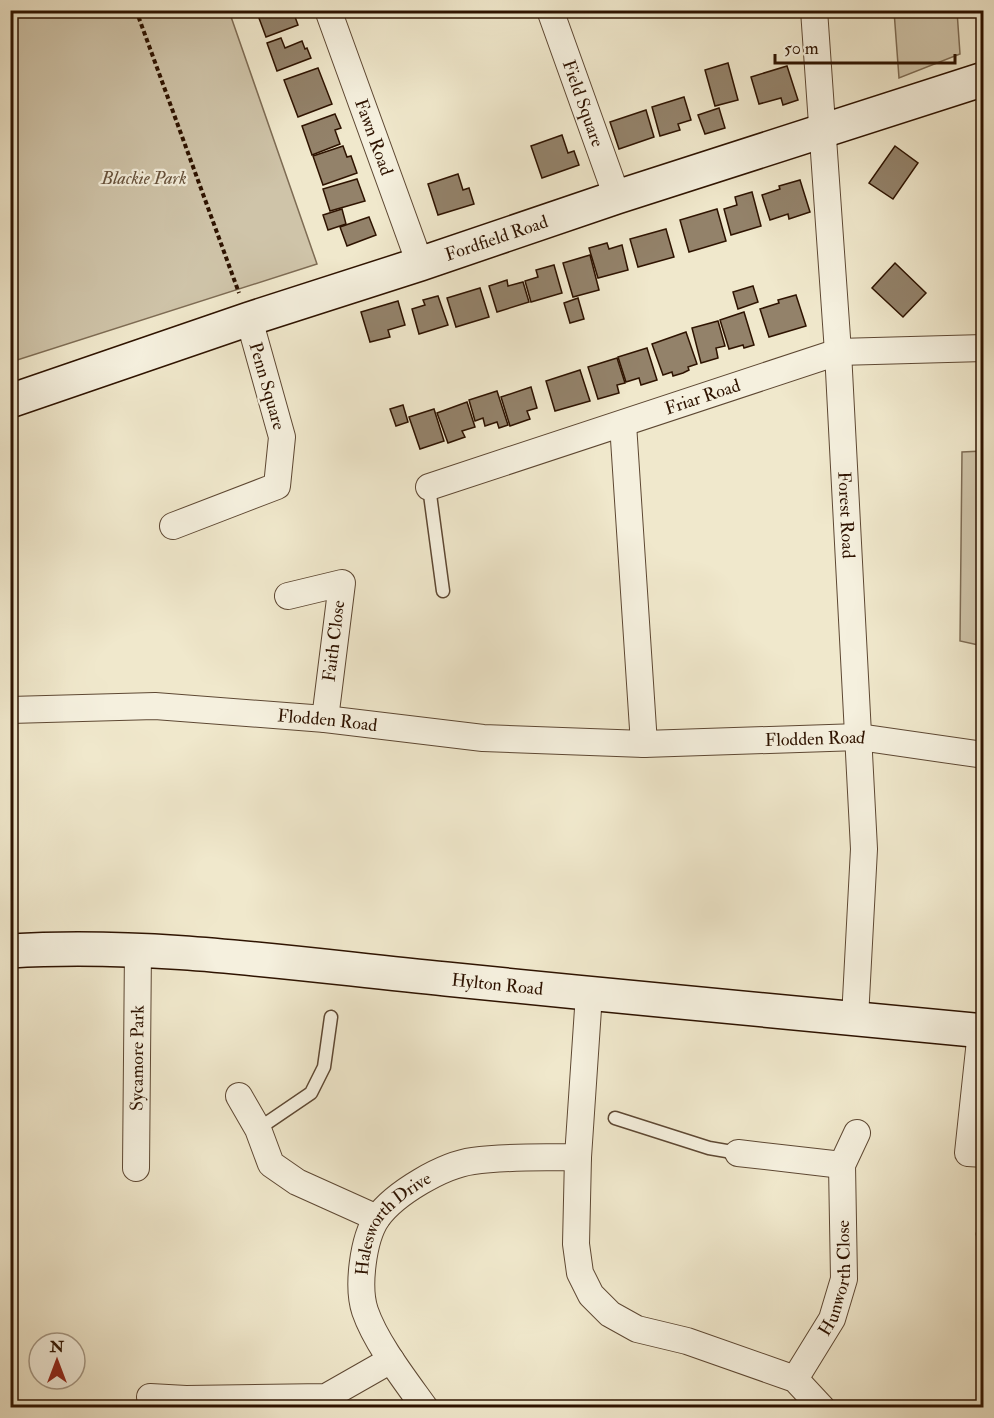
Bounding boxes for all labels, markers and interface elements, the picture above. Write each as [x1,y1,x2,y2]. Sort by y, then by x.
scale bar [775,27,955,65]
text: 50 m [784,37,819,60]
street label: Field Square [557,57,610,150]
street label: Fawn Road [350,95,398,179]
park label: Blackie Park [100,167,187,190]
street label: Fordfield Road [442,210,551,266]
street label: Penn Square [244,339,291,433]
street label: Friar Road [662,374,743,420]
street label: Forest Road [833,471,860,559]
street label: Faith Close [318,598,350,683]
street label: Flodden Road [276,704,379,737]
street label: Flodden Road [765,725,867,752]
street label: Hylton Road [450,968,544,1000]
street label: Sycamore Park [125,1005,149,1111]
street label: Halesworth Drive [350,1166,435,1276]
street label: Hunworth Close [813,1219,856,1340]
north arrow [27,1331,87,1391]
text: N [49,1337,65,1357]

